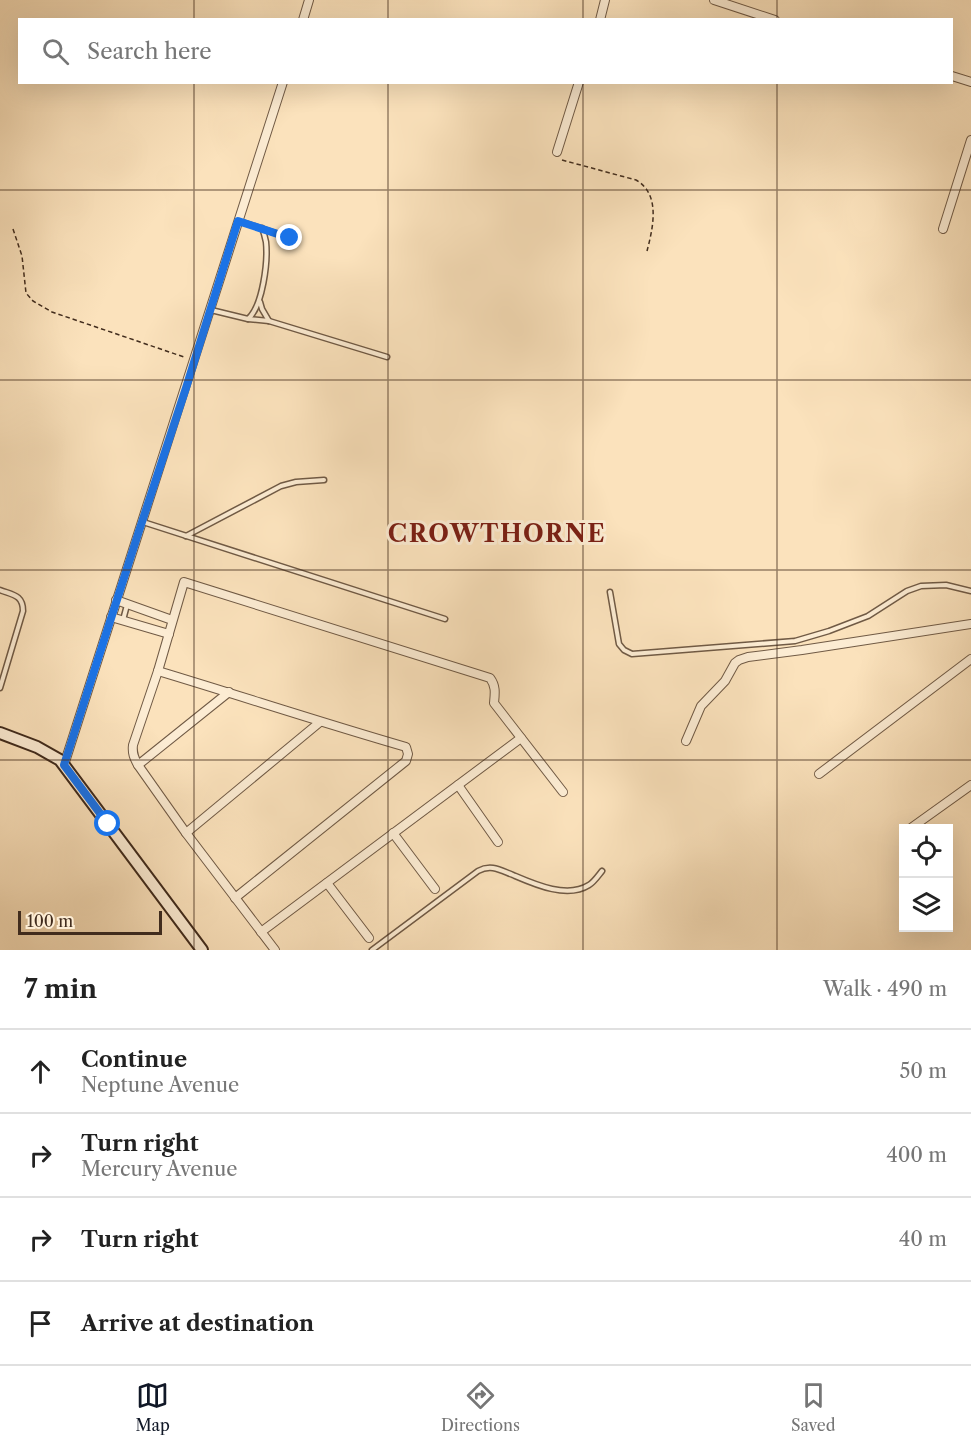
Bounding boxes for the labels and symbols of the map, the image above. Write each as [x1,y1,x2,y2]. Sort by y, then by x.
route end [276,224,302,250]
district label: CROWTHORNE [388,519,606,548]
route start [94,810,120,836]
scale bar [18,908,162,936]

